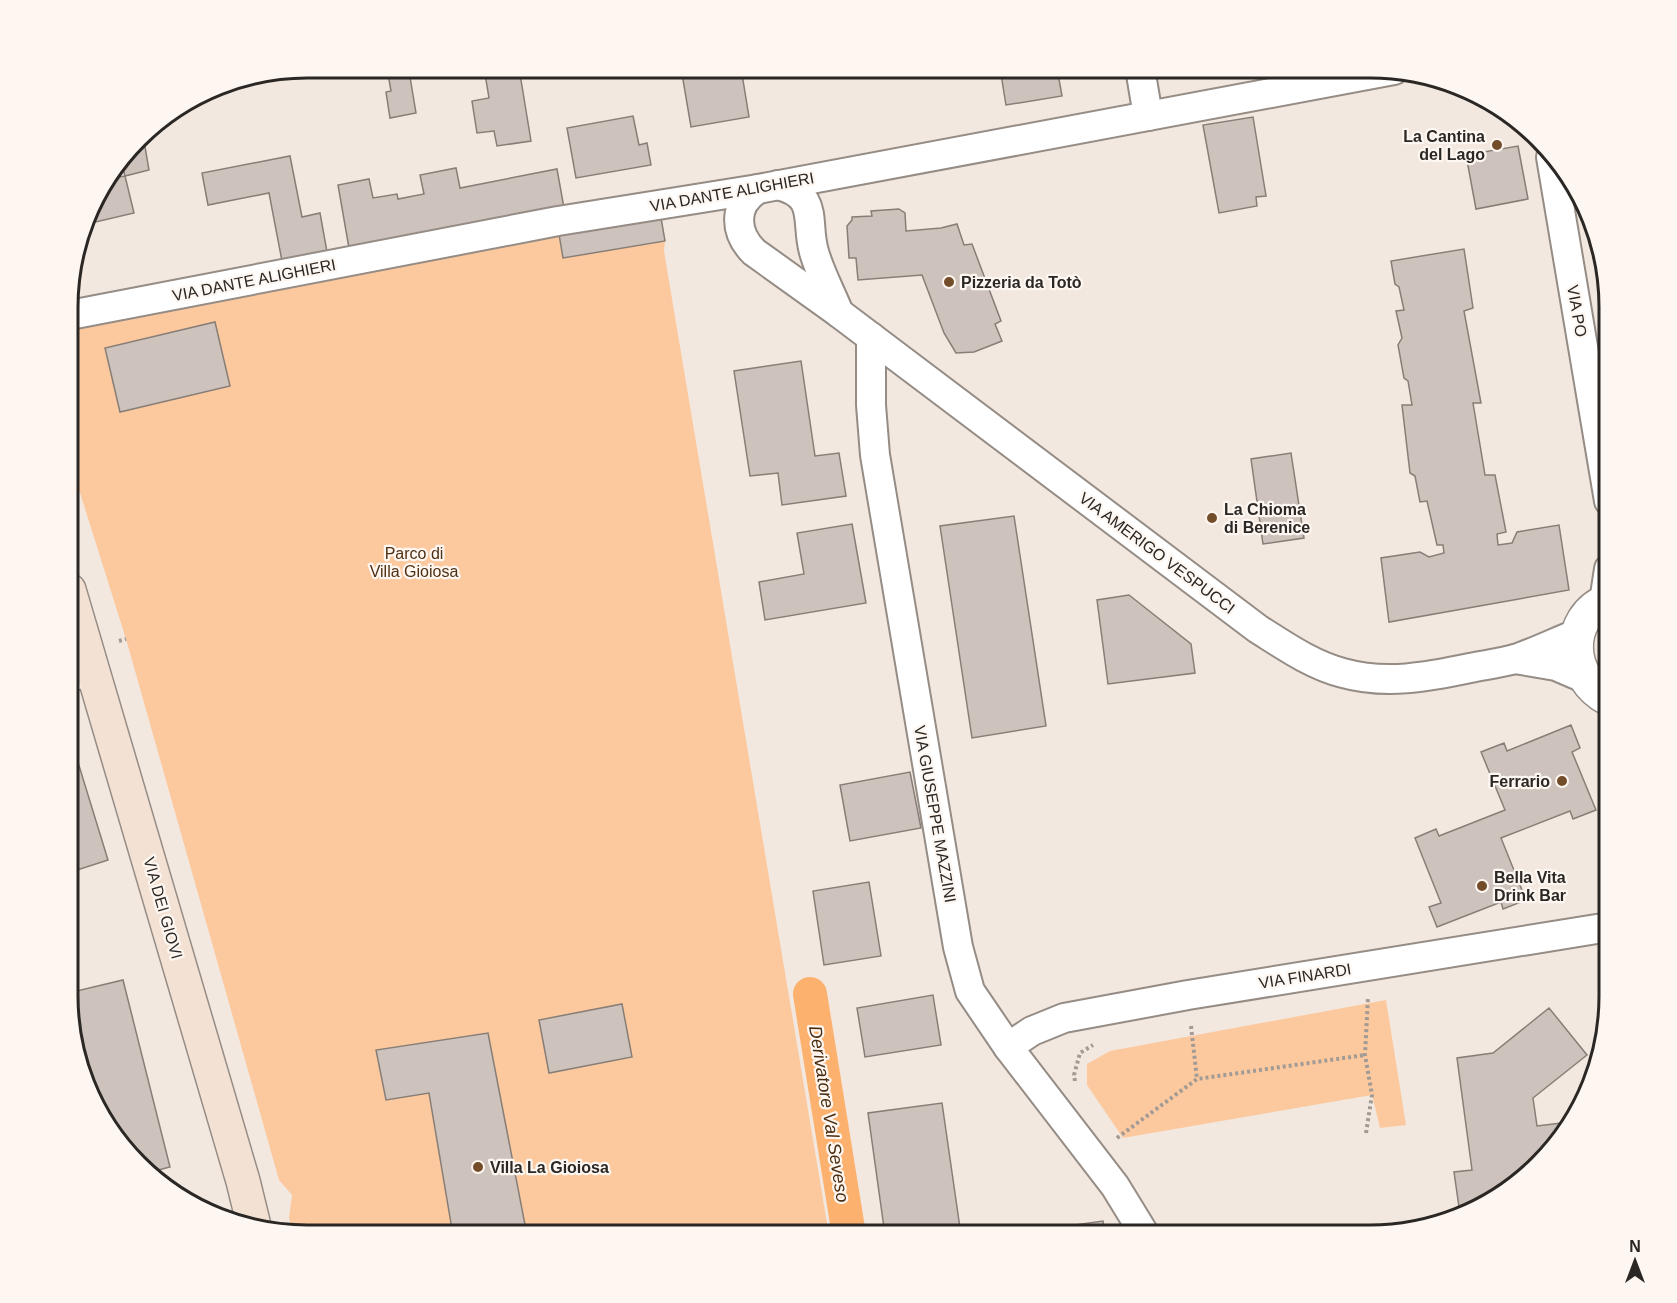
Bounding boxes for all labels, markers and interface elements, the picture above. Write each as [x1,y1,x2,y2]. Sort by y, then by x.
place label: La Cantina del Lago [1403,128,1485,163]
marker: La Cantina del Lago [1490,138,1504,152]
street label: VIA DANTE ALIGHIERI [649,169,815,215]
street label: VIA DANTE ALIGHIERI [171,256,337,304]
place label: Pizzeria da Totò [961,274,1082,291]
marker: Pizzeria da Totò [942,275,956,289]
street label: VIA PO [1564,284,1590,338]
street label: VIA AMERIGO VESPUCCI [1076,489,1238,617]
place label: La Chioma di Berenice [1224,501,1310,536]
marker: La Chioma di Berenice [1205,511,1219,525]
park label: Parco di Villa Gioiosa [370,545,458,580]
street label: VIA GIUSEPPE MAZZINI [911,724,959,904]
place label: Ferrario [1490,773,1550,790]
marker: Ferrario [1555,774,1569,788]
street label: VIA DEI GIOVI [140,855,186,961]
place label: Bella Vita Drink Bar [1494,869,1566,904]
marker: Bella Vita Drink Bar [1475,879,1489,893]
street label: VIA FINARDI [1258,960,1352,992]
water label: Derivatore Val Seveso [805,1024,853,1204]
place label: Villa La Gioiosa [490,1159,609,1176]
marker: Villa La Gioiosa [471,1160,485,1174]
north arrow [1605,1231,1665,1291]
text: N [1629,1238,1641,1255]

